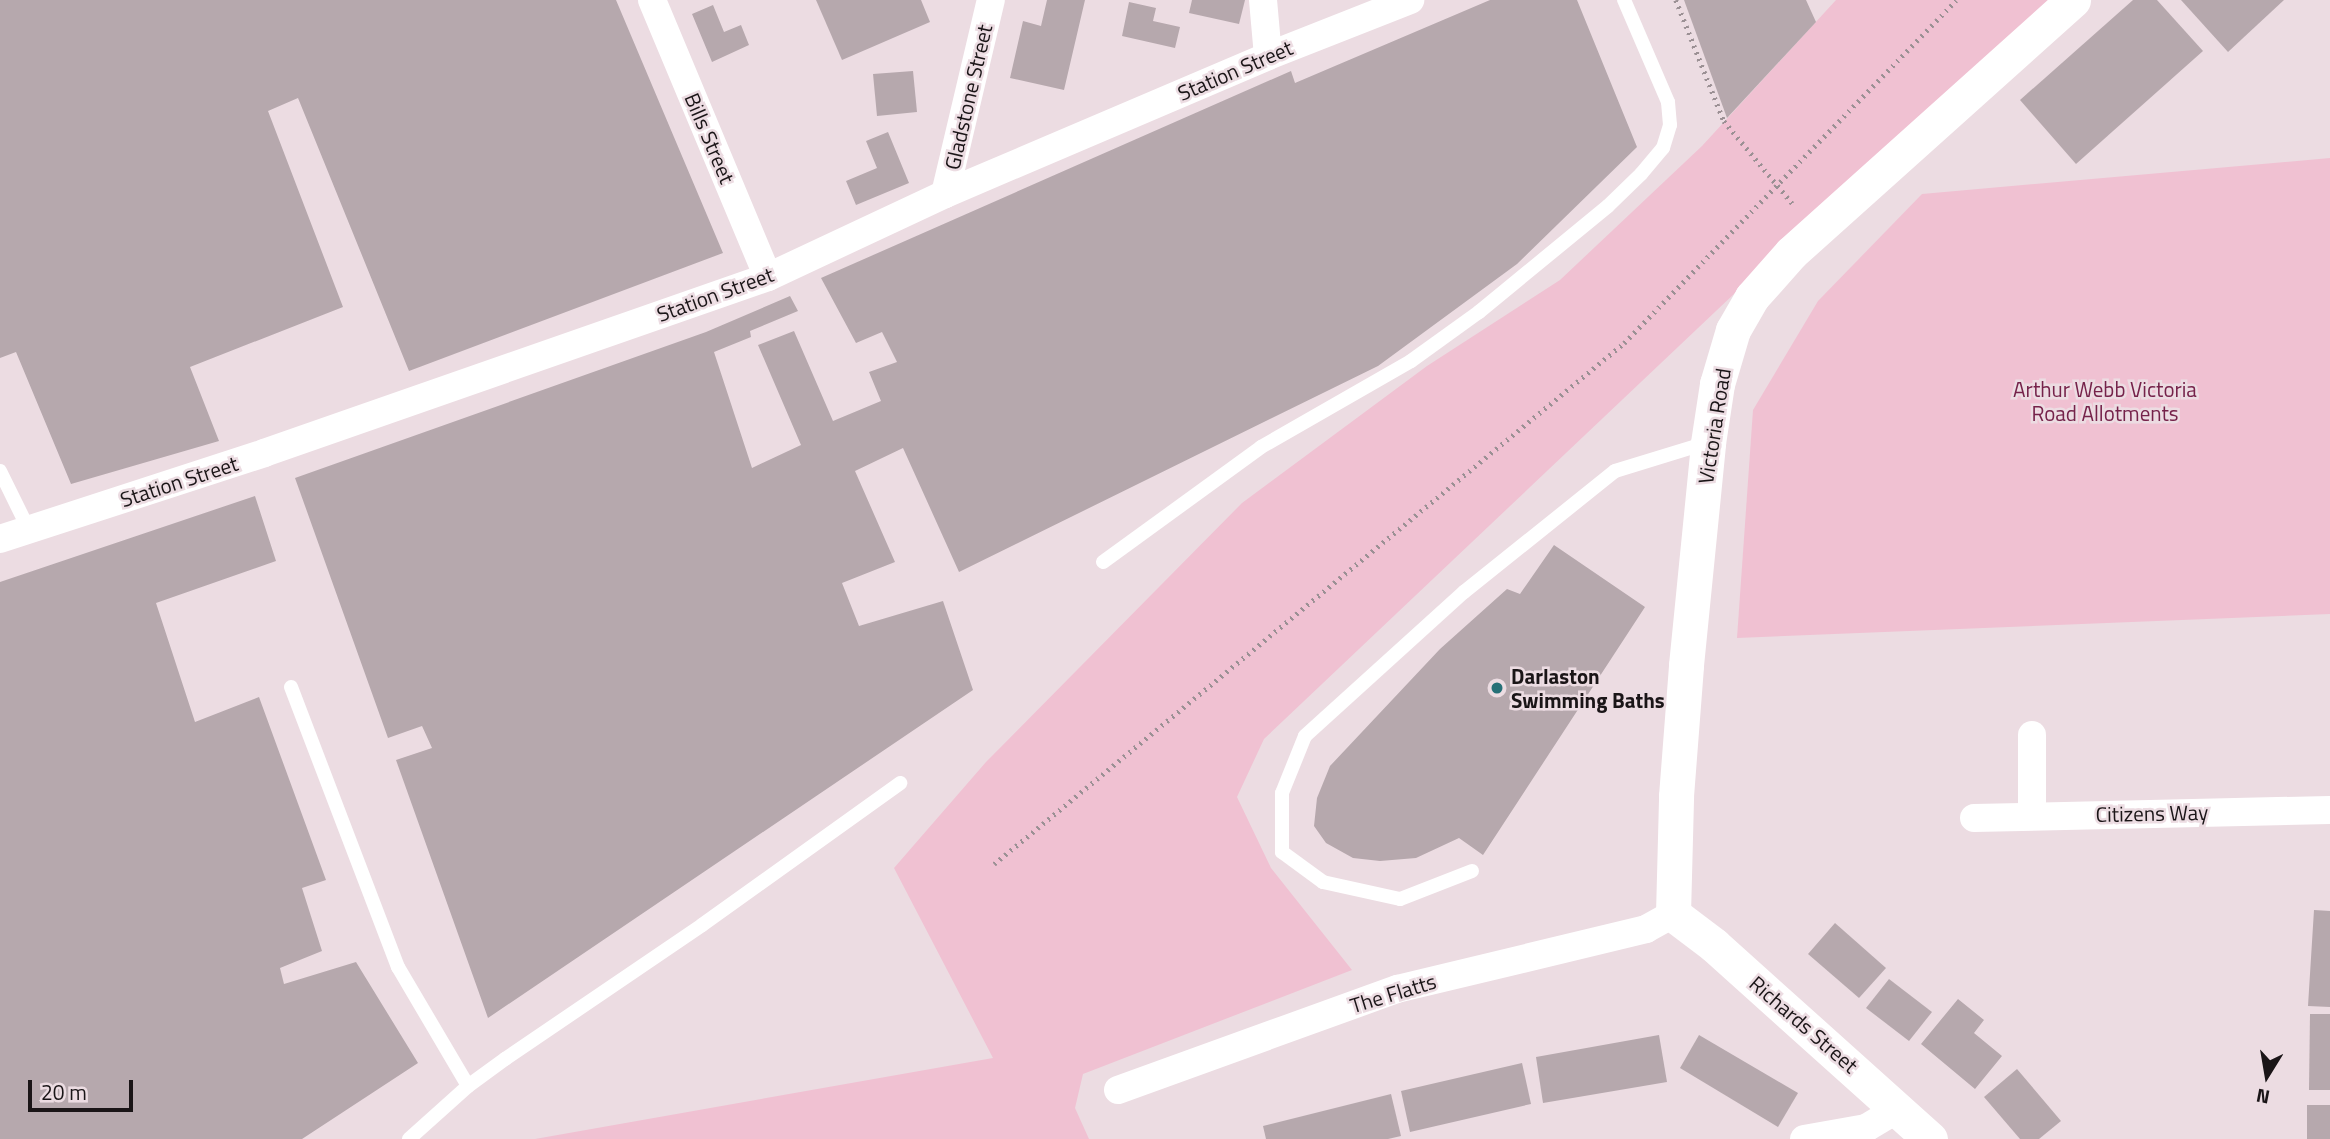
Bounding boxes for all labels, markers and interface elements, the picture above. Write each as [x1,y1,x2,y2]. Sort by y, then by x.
street label: Gladstone Street [939,22,997,172]
street label: Station Street [1174,35,1296,105]
street label: Bills Street [680,89,740,187]
street label: Station Street [653,261,777,327]
street label: Victoria Road [1692,366,1736,486]
park label: Arthur Webb Victoria Road Allotments [2013,376,2197,426]
street label: Station Street [117,450,241,512]
place label: Darlaston Swimming Baths [1511,663,1665,713]
marker: Darlaston Swimming Baths [1489,680,1505,696]
street label: Citizens Way [2095,799,2209,827]
street label: The Flatts [1347,968,1439,1018]
street label: Richards Street [1745,970,1863,1078]
north arrow [2232,1041,2302,1111]
scale bar [32,1066,136,1110]
text: 20 m [41,1076,87,1108]
text: N [2254,1082,2272,1113]

